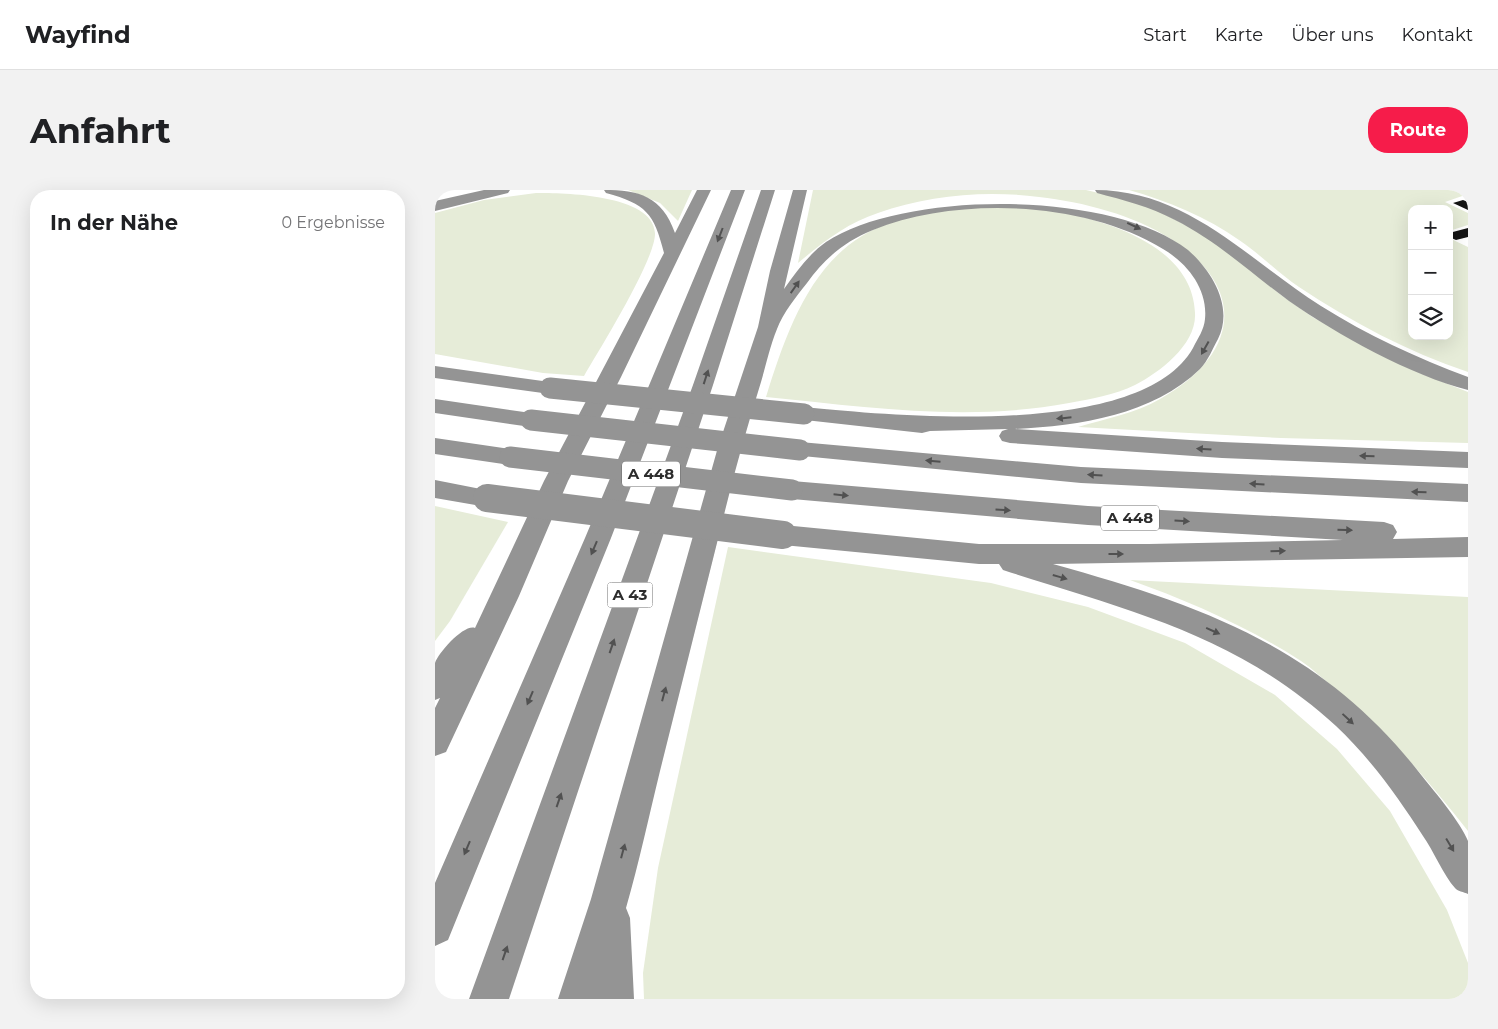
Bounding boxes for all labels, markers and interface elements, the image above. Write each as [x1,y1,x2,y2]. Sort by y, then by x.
text: Wayfind [25,20,131,49]
text: Start [1143,24,1187,46]
text: Karte [1215,24,1263,46]
text: Über uns [1291,24,1374,46]
text: Kontakt [1402,24,1473,46]
button: Route [1368,107,1468,153]
text: Anfahrt [30,109,171,152]
map controls [1408,205,1453,340]
button: + [1408,205,1453,250]
text: In der Nähe [50,210,178,235]
text: 0 Ergebnisse [281,213,385,232]
one-way arrow [1127,221,1142,230]
one-way arrow [716,228,723,243]
button: − [1408,250,1453,295]
one-way arrow [790,280,800,293]
button: layers [1408,295,1453,340]
one-way arrow [1201,341,1209,356]
one-way arrow [702,369,710,384]
one-way arrow [1056,414,1072,422]
one-way arrow [1196,445,1212,453]
one-way arrow [1359,452,1375,460]
one-way arrow [925,457,941,465]
road number: A 448 [622,462,680,486]
one-way arrow [1086,471,1102,479]
one-way arrow [1249,480,1265,488]
one-way arrow [1411,487,1427,495]
one-way arrow [833,491,849,499]
one-way arrow [995,506,1011,514]
road number: A 448 [1101,506,1159,530]
one-way arrow [1175,518,1191,526]
one-way arrow [1337,526,1353,534]
one-way arrow [589,541,597,555]
one-way arrow [1270,547,1286,555]
one-way arrow [1108,550,1124,558]
one-way arrow [1052,573,1067,581]
road number: A 43 [607,582,653,608]
one-way arrow [1206,627,1220,635]
one-way arrow [608,638,616,653]
one-way arrow [660,687,668,702]
one-way arrow [526,691,534,705]
one-way arrow [1342,713,1354,725]
one-way arrow [555,792,563,807]
one-way arrow [1446,838,1455,851]
one-way arrow [463,841,471,855]
one-way arrow [619,844,627,859]
one-way arrow [501,945,509,960]

